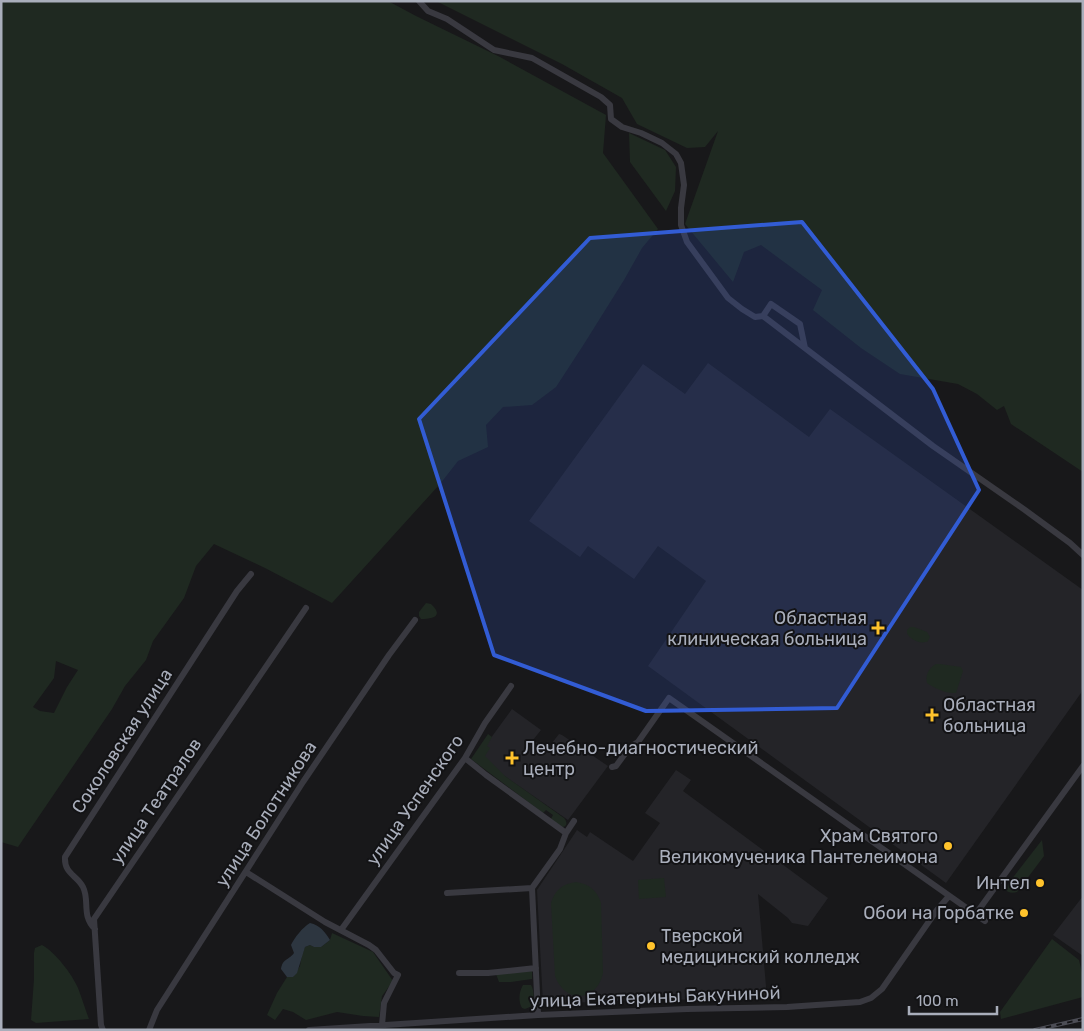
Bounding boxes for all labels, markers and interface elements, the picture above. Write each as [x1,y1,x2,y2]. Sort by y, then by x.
place label: Областная клиническая больница [667,607,867,650]
marker: Областная клиническая больница [871,621,885,635]
street label: Соколовская улица [67,665,177,817]
place label: Областная больница [943,694,1036,737]
marker: Областная больница [925,708,939,722]
street label: улица Успенского [362,730,468,870]
street label: улица Театралов [106,734,206,868]
street label: улица Болотникова [211,737,321,891]
place label: Лечебно-диагностический центр [523,737,759,780]
marker: Лечебно-диагностический центр [505,751,519,765]
place label: Храм Святого Великомученика Пантелеимона [659,825,938,868]
marker: Храм Святого Великомученика Пантелеимона [942,840,954,852]
place label: Интел [976,872,1030,894]
marker: Интел [1034,877,1046,889]
place label: Обои на Горбатке [863,902,1014,924]
marker: Обои на Горбатке [1018,907,1030,919]
place label: Тверской медицинский колледж [661,925,860,968]
marker: Тверской медицинский колледж [645,940,657,952]
street label: улица Екатерины Бакуниной [529,982,781,1012]
scale bar [909,984,996,1016]
text: 100 m [916,992,958,1010]

